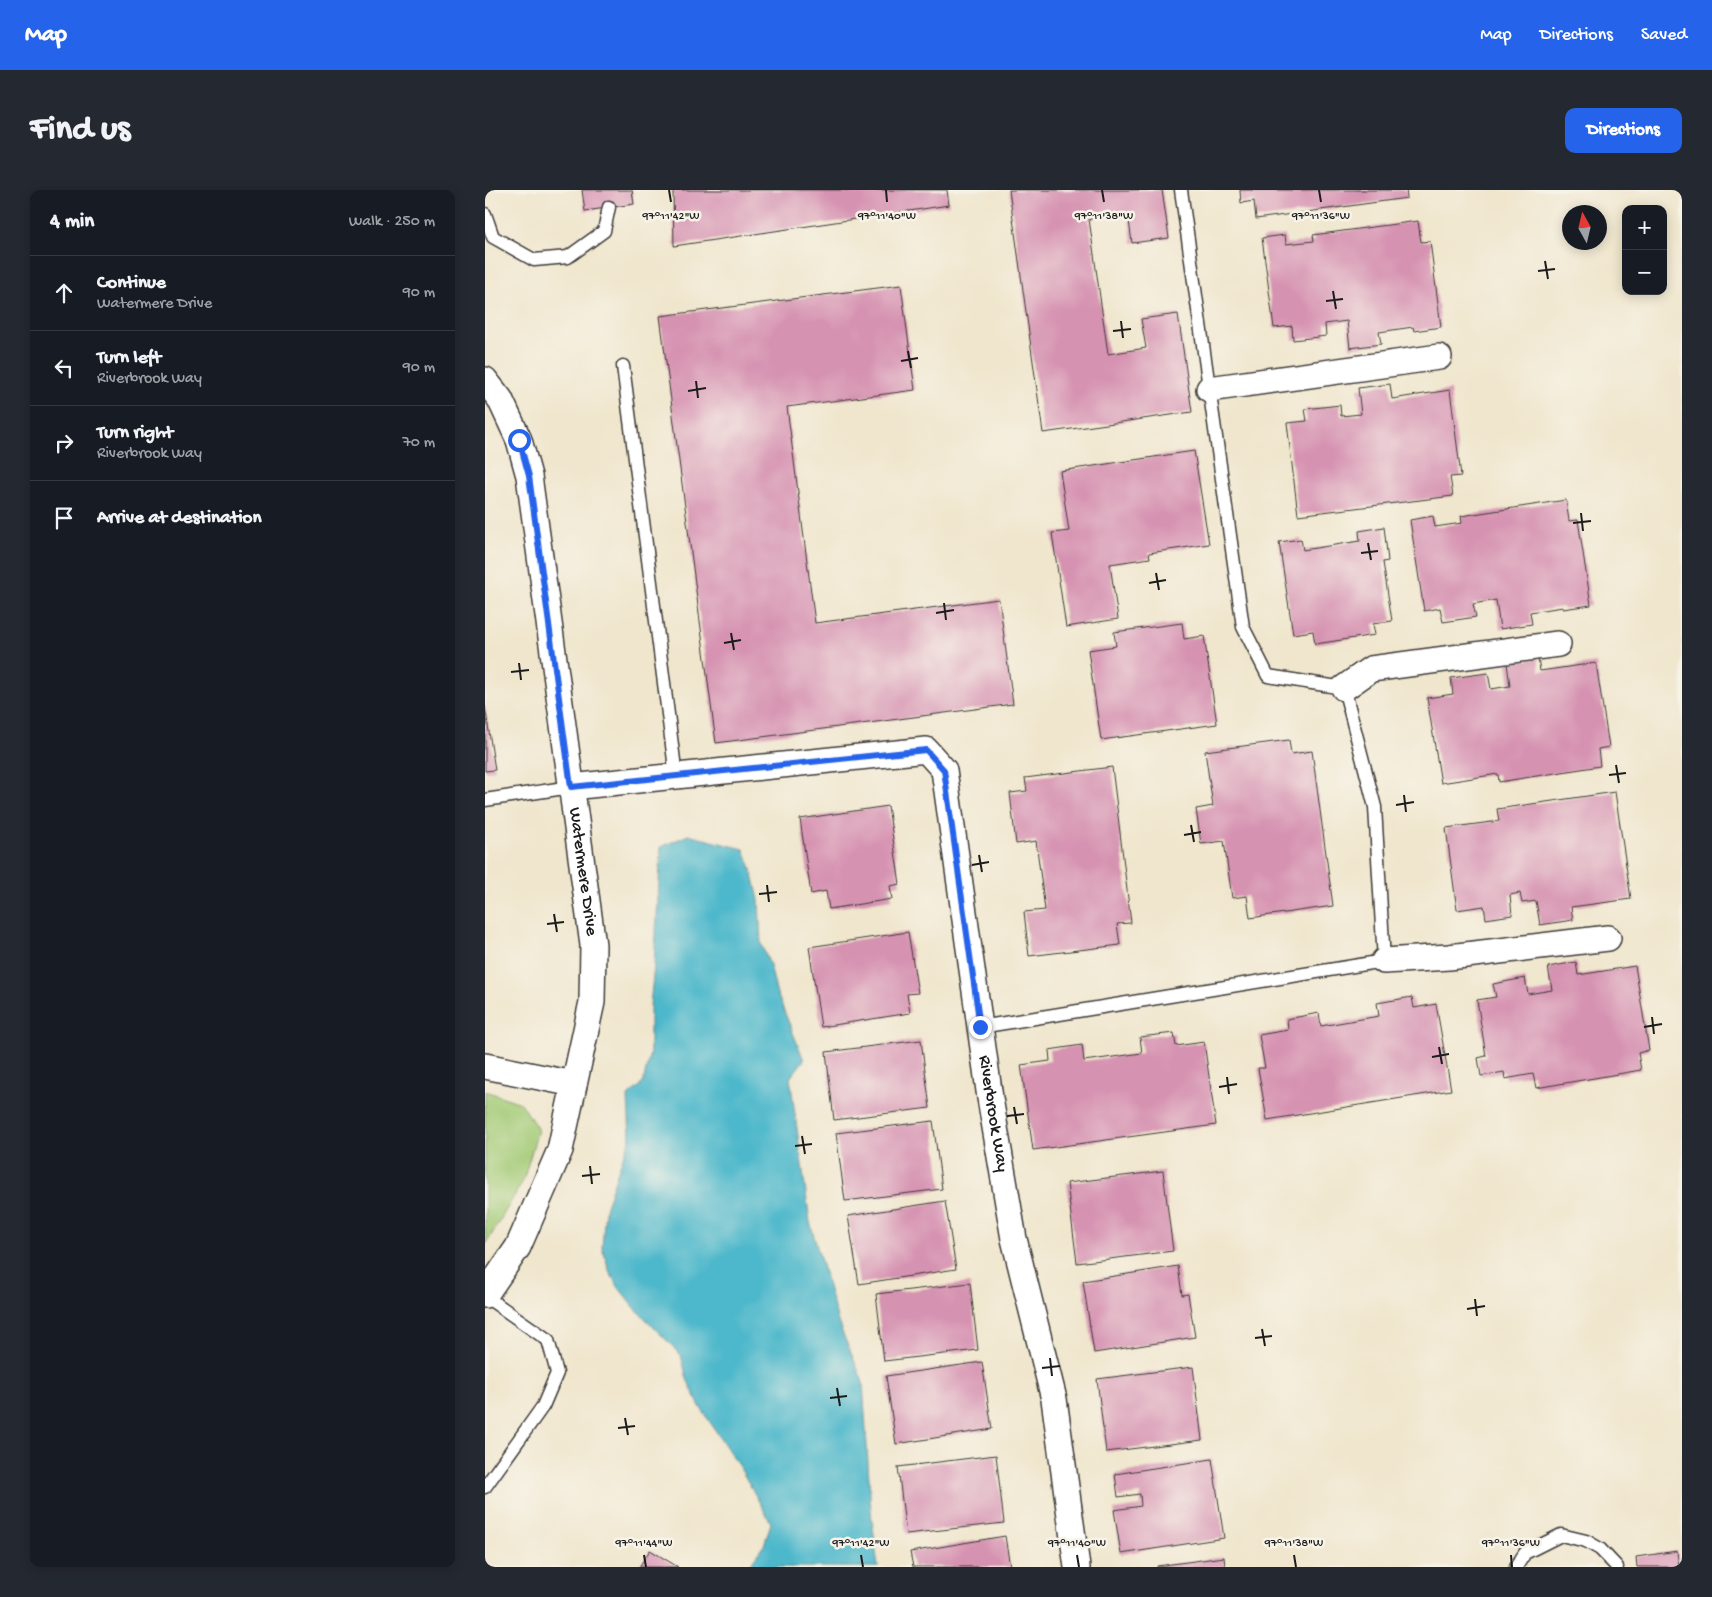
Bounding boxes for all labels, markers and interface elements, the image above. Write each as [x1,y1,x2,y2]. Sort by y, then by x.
text: Map [25,21,67,50]
text: Map [1480,25,1512,46]
text: Directions [1540,25,1613,46]
text: Saved [1641,25,1687,46]
button: Directions [1565,108,1682,153]
text: Find us [30,110,130,151]
north arrow [1562,205,1607,250]
map controls [1622,205,1667,295]
button: + [1622,205,1667,250]
text: 4 min [50,210,94,235]
text: 97°11'42"W [641,210,700,224]
text: 97°11'40"W [857,210,916,224]
text: 97°11'38"W [1074,210,1133,224]
text: 97°11'36"W [1291,210,1350,224]
text: Walk · 250 m [349,213,435,232]
button: − [1622,250,1667,295]
text: Continue [97,272,166,295]
icon: ahead [50,279,78,307]
text: 90 m [403,284,435,303]
text: Watermere Drive [97,295,212,314]
text: Turn left [97,347,161,370]
icon: left [50,354,78,382]
text: 90 m [403,359,435,378]
text: Riverbrook Way [97,370,202,389]
text: Turn right [97,422,173,445]
icon: right [50,429,78,457]
route start [508,429,531,452]
text: 70 m [402,434,435,453]
text: Riverbrook Way [97,445,202,464]
icon: arrive [50,504,78,532]
text: Arrive at destination [97,507,261,530]
street label: Watermere Drive [564,806,602,938]
route end [969,1016,992,1039]
street label: Riverbrook Way [974,1054,1013,1174]
text: 97°11'44"W [615,1537,672,1551]
text: 97°11'42"W [831,1537,890,1551]
text: 97°11'40"W [1047,1537,1106,1551]
text: 97°11'38"W [1264,1537,1323,1551]
text: 97°11'36"W [1481,1537,1540,1551]

